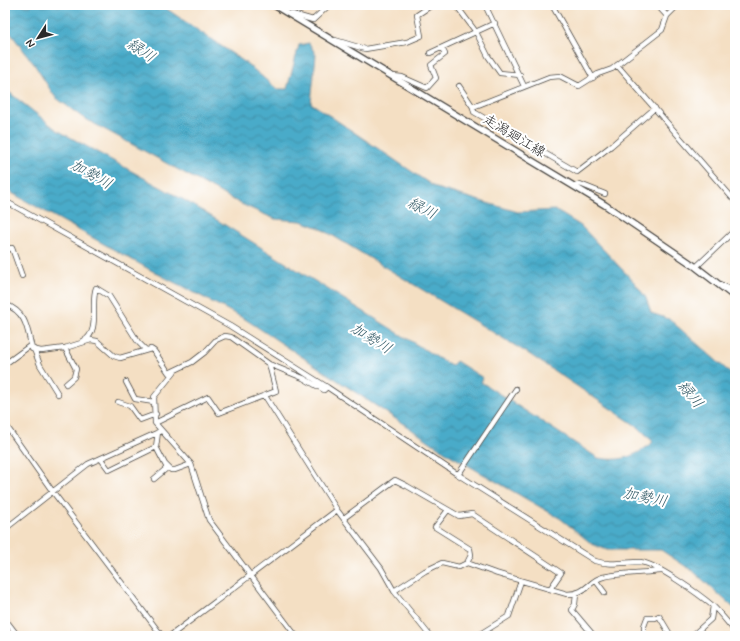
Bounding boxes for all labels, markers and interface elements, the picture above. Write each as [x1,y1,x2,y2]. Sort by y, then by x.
north arrow [18,18,58,58]
water label: 緑川 [123,34,159,68]
text: N [23,36,39,50]
street label: 走潟廻江線 [479,110,549,162]
water label: 加勢川 [66,155,116,195]
water label: 緑川 [404,193,440,225]
water label: 加勢川 [347,319,395,359]
water label: 緑川 [673,377,707,413]
water label: 加勢川 [621,484,669,512]

